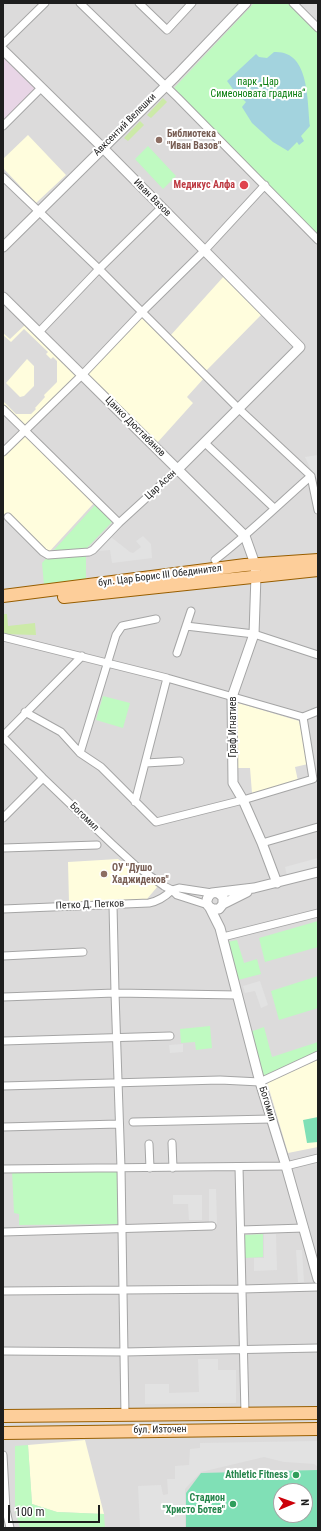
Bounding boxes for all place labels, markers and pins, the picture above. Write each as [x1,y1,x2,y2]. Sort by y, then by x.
place label: Библиотека "Иван Вазов" [167,128,221,152]
marker: Библиотека "Иван Вазов" [154,135,164,145]
place label: Медикус Алфа [174,179,235,191]
marker: Медикус Алфа [238,179,250,191]
place label: ОУ "Душо Хаджидеков" [112,862,169,886]
marker: ОУ "Душо Хаджидеков" [99,869,109,879]
place label: Athletic Fitness [225,1469,288,1481]
marker: Athletic Fitness [291,1470,301,1480]
place label: Стадион "Христо Ботев" [163,1492,225,1516]
marker: Стадион "Христо Ботев" [228,1499,238,1509]

